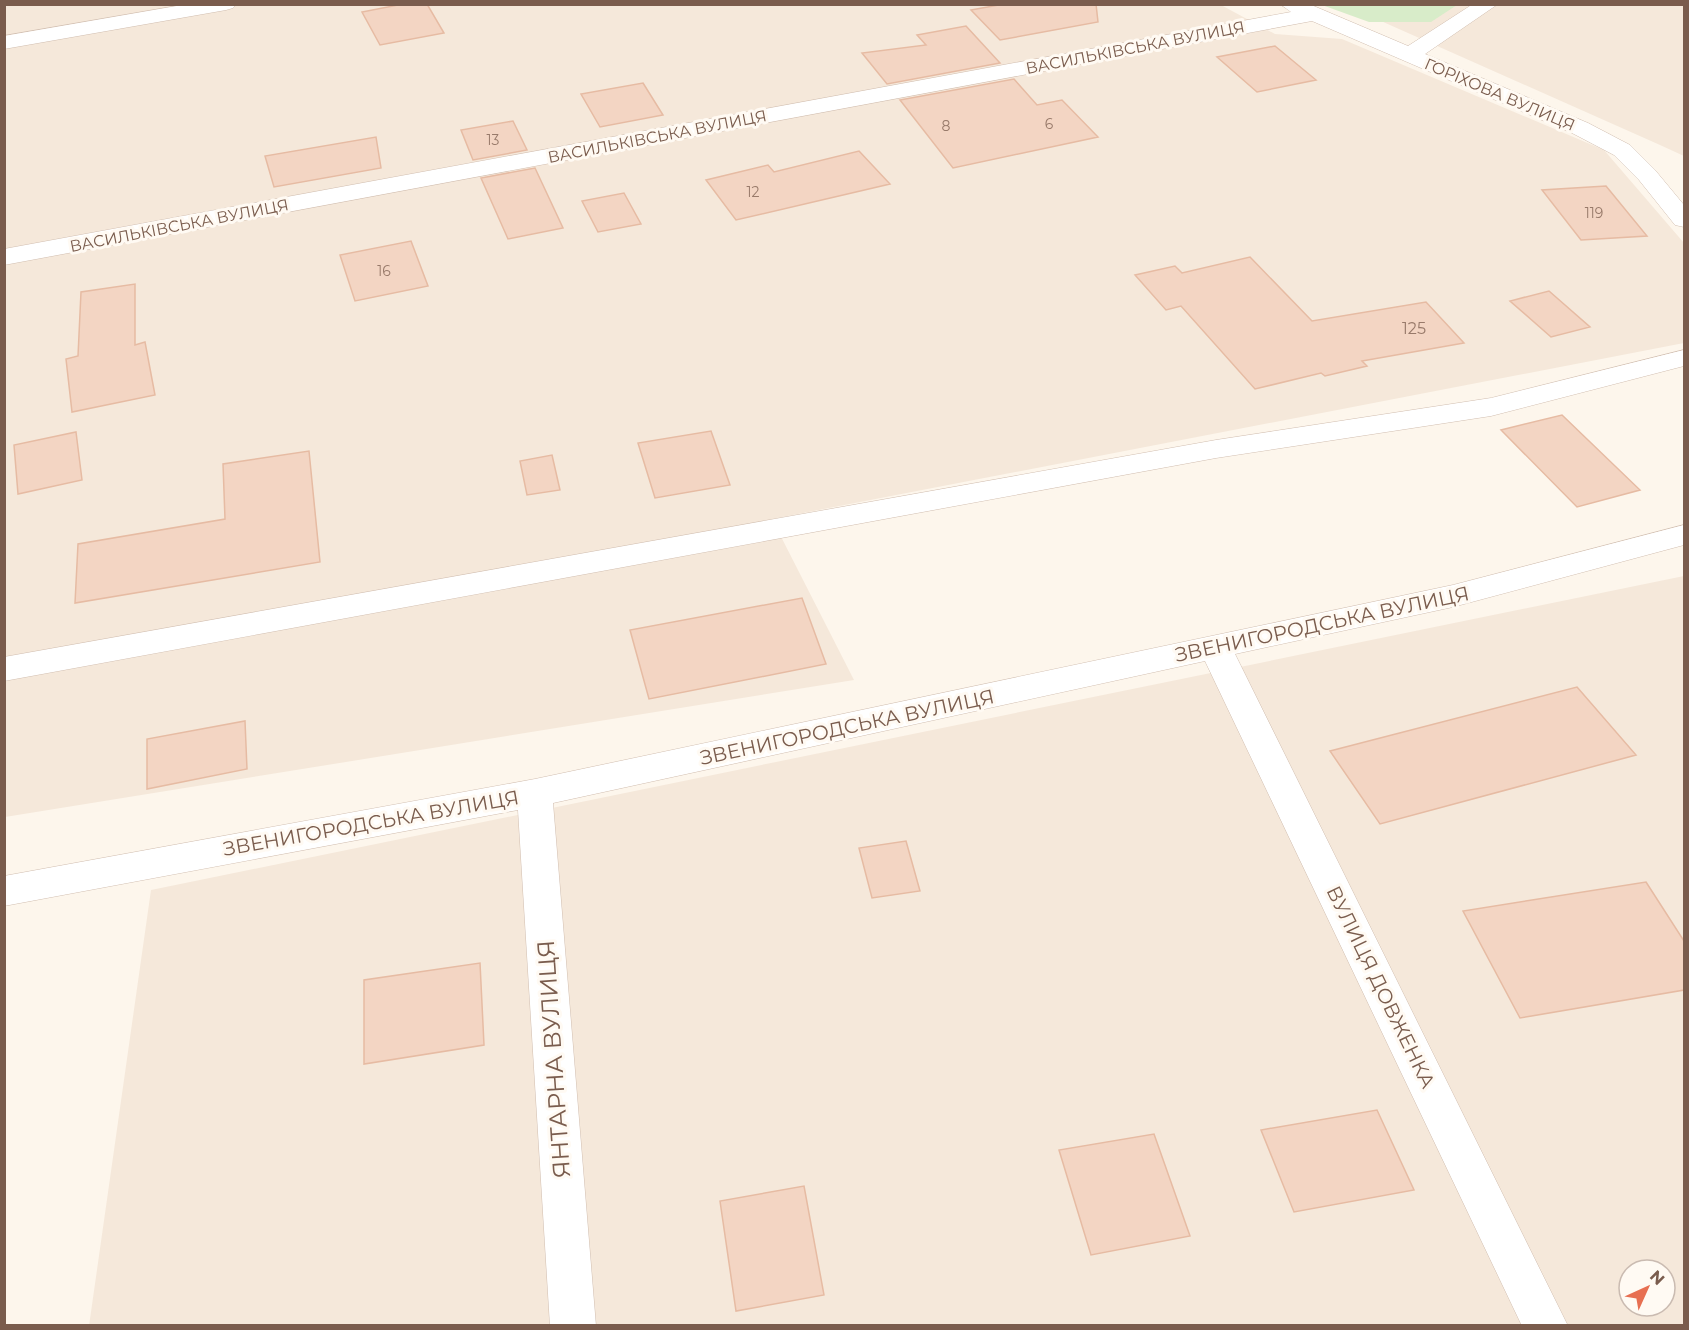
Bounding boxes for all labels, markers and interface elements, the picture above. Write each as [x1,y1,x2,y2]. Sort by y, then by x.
street label: ВАСИЛЬКІВСЬКА ВУЛИЦЯ [1024,17,1246,78]
street label: ГОРІХОВА ВУЛИЦЯ [1422,54,1578,135]
street label: ВАСИЛЬКІВСЬКА ВУЛИЦЯ [546,106,768,167]
house number: 6 [1045,115,1054,133]
house number: 8 [942,117,951,135]
house number: 13 [487,131,500,149]
house number: 12 [746,183,760,201]
street label: ВАСИЛЬКІВСЬКА ВУЛИЦЯ [68,195,290,256]
house number: 119 [1585,204,1603,222]
house number: 16 [377,262,391,280]
house number: 125 [1402,319,1426,338]
street label: ЗВЕНИГОРОДСЬКА ВУЛИЦЯ [1173,581,1471,667]
street label: ЗВЕНИГОРОДСЬКА ВУЛИЦЯ [698,684,996,770]
street label: ЗВЕНИГОРОДСЬКА ВУЛИЦЯ [221,785,521,861]
street label: ВУЛИЦЯ ДОВЖЕНКА [1322,882,1440,1092]
street label: ЯНТАРНА ВУЛИЦЯ [531,939,576,1179]
north arrow [1617,1258,1677,1318]
text: N [1646,1266,1669,1289]

